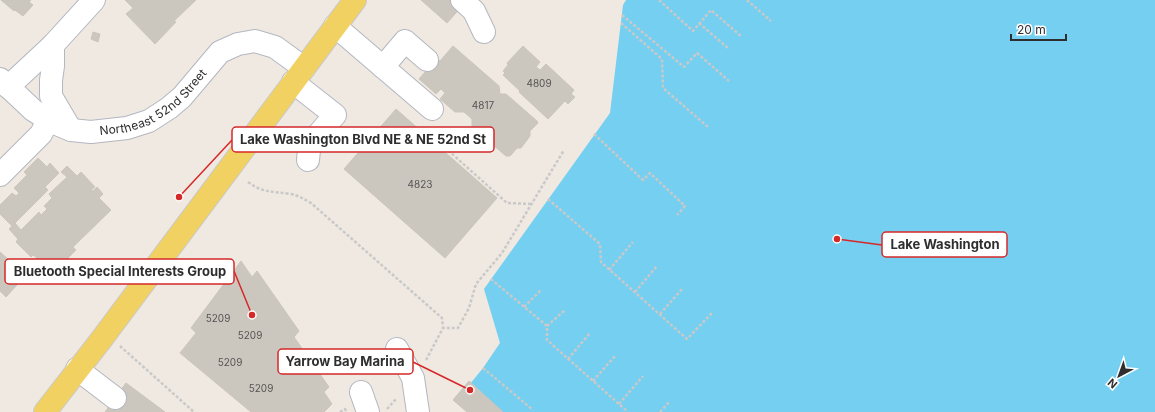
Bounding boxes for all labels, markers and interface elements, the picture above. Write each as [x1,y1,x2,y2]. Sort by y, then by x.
scale bar [1011,16,1066,42]
text: 20 m [1017,22,1046,37]
street label: Northeast 52nd Street [99,66,210,138]
house number: 4809 [526,77,552,89]
house number: 4817 [472,99,495,111]
callout: Lake Washington Blvd NE & NE 52nd St [232,127,494,152]
text: Lake Washington Blvd NE & NE 52nd St [240,131,486,147]
house number: 4823 [408,178,432,190]
callout: Lake Washington [882,232,1007,257]
text: Lake Washington [890,236,1000,252]
callout: Bluetooth Special Interests Group [5,259,234,284]
text: Bluetooth Special Interests Group [14,263,226,279]
house number: 5209 [206,312,230,324]
house number: 5209 [238,329,262,341]
callout: Yarrow Bay Marina [278,349,413,374]
text: Yarrow Bay Marina [285,353,405,369]
house number: 5209 [218,356,242,368]
north arrow [1099,356,1139,396]
text: N [1105,376,1120,392]
house number: 5209 [249,382,273,394]

